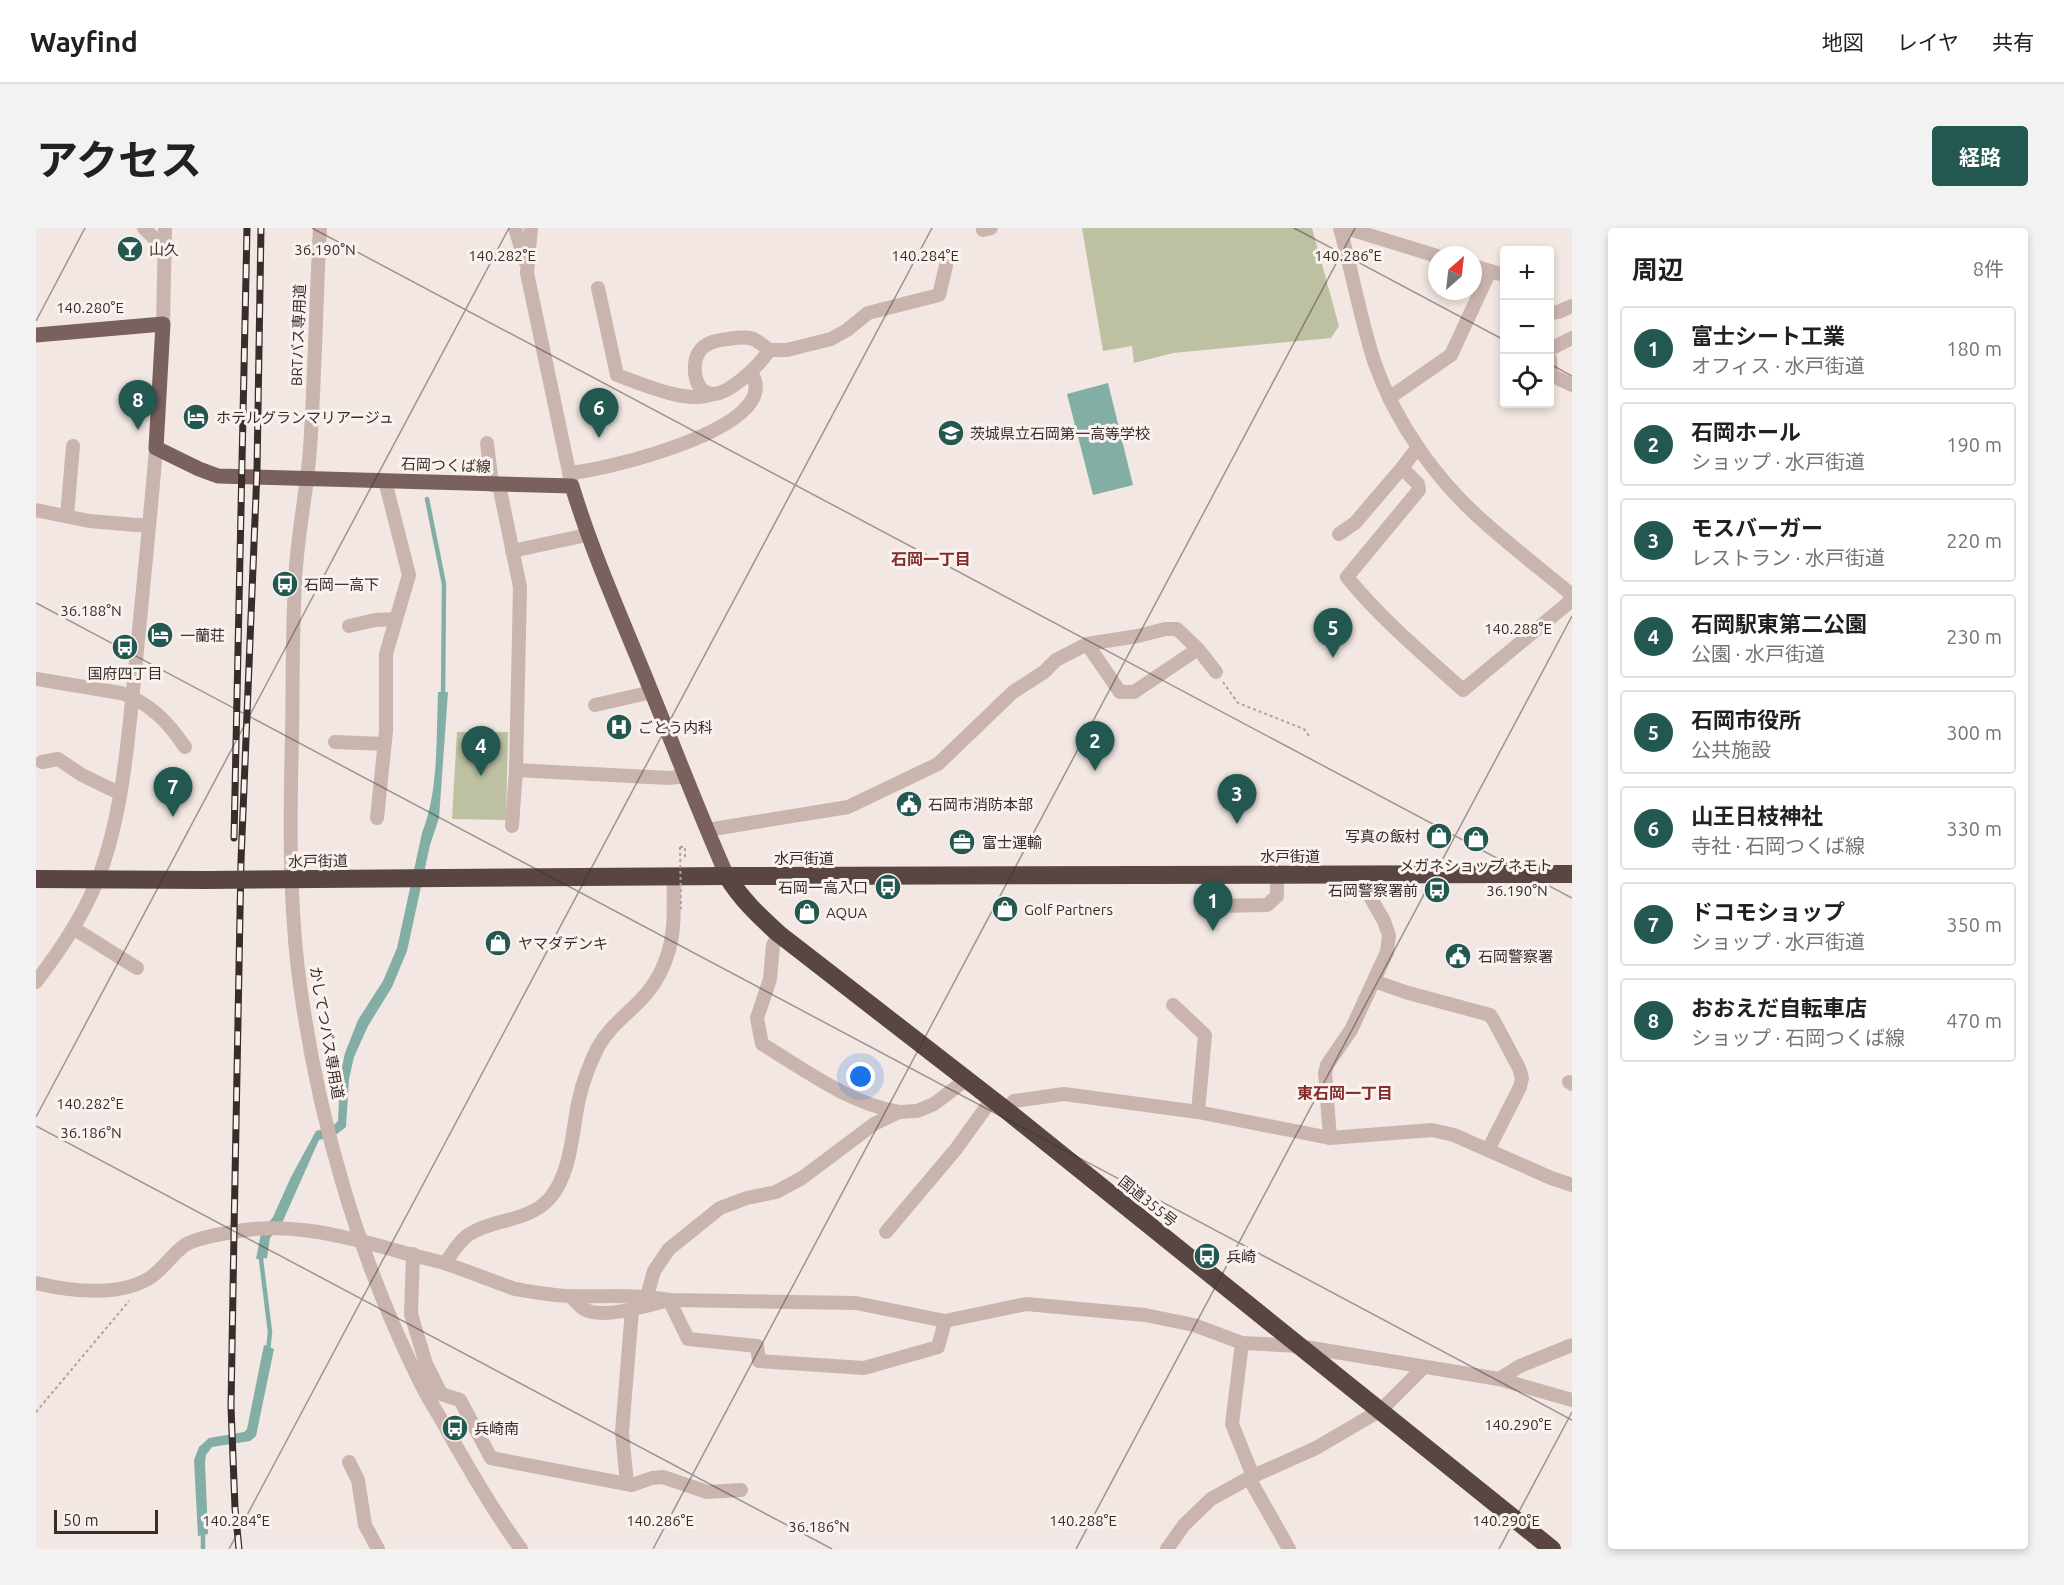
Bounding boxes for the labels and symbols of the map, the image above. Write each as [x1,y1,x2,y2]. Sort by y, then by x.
bar icon: 山久 [115,234,145,264]
place label: 山久 [149,241,179,258]
text: 36.190°N [294,241,356,258]
north arrow [1428,246,1482,300]
text: 140.282°E [468,247,536,264]
text: 140.284°E [891,247,959,264]
text: 140.286°E [1314,247,1382,264]
street label: BRTバス専用道 [288,284,308,386]
text: 140.280°E [56,299,124,316]
pin: 8 [118,380,158,430]
pin: 6 [580,388,618,438]
hotel icon: ホテルグランマリアージュ [181,402,211,432]
place label: ホテルグランマリアージュ [216,409,394,426]
school or university icon: 茨城県立石岡第一高等学校 [936,418,966,448]
place label: 茨城県立石岡第一高等学校 [970,425,1150,442]
street label: 石岡つくば線 [401,455,491,475]
district label: 石岡一丁目 [891,550,971,568]
bus stop icon: 石岡一高下 [270,569,300,599]
place label: 石岡一高下 [304,576,379,593]
text: 36.188°N [60,602,122,619]
pin: 5 [1314,608,1352,658]
hotel icon: 一蘭荘 [145,620,175,650]
text: 140.288°E [1484,620,1552,637]
place label: 一蘭荘 [180,627,225,644]
bus stop icon: 国府四丁目 [110,632,140,662]
place label: 国府四丁目 [87,665,163,682]
hospital icon: ごとう内科 [604,712,634,742]
place label: ごとう内科 [638,719,713,736]
pin: 2 [1076,722,1114,771]
pin: 4 [462,726,500,776]
pin: 7 [154,768,192,817]
pin: 3 [1218,774,1256,824]
public building icon: 石岡市消防本部 [894,789,924,819]
place label: 石岡市消防本部 [928,796,1033,813]
shop icon: 写真の飯村 [1424,821,1454,851]
shop icon: メガネショップ ネモト [1461,824,1491,854]
office icon: 富士運輸 [947,827,977,857]
place label: 写真の飯村 [1345,828,1420,845]
place label: 富士運輸 [982,834,1042,851]
street label: 水戸街道 [1260,848,1320,865]
street label: 水戸街道 [774,850,834,867]
street label: 水戸街道 [288,852,348,870]
place label: メガネショップ ネモト [1399,857,1553,874]
bus stop icon: 石岡一高入口 [873,872,903,902]
bus stop icon: 石岡警察署前 [1422,875,1452,905]
place label: 石岡一高入口 [778,879,868,896]
pin: 1 [1194,882,1232,931]
place label: 石岡警察署前 [1328,882,1418,899]
text: 36.190°N [1486,882,1548,899]
shop icon: Golf Partners [990,894,1020,924]
shop icon: AQUA [792,897,822,927]
place label: Golf Partners [1024,901,1113,918]
place label: AQUA [826,904,867,921]
shop icon: ヤマダデンキ [483,928,513,958]
place label: ヤマダデンキ [518,935,608,952]
public building icon: 石岡警察署 [1443,941,1473,971]
place label: 石岡警察署 [1478,948,1553,965]
street label: かしてつバス専用道 [307,965,347,1101]
your location [846,1062,875,1091]
district label: 東石岡一丁目 [1297,1084,1393,1102]
text: 140.282°E [56,1095,124,1112]
text: 36.186°N [60,1124,122,1141]
street label: 国道355号 [1115,1172,1181,1230]
bus stop icon: 兵崎 [1192,1241,1222,1271]
place label: 兵崎 [1226,1248,1256,1265]
bus stop icon: 兵崎南 [440,1413,470,1443]
text: 140.290°E [1484,1416,1552,1433]
place label: 兵崎南 [474,1420,519,1437]
scale bar [54,1507,158,1534]
text: 140.284°E [202,1512,270,1529]
text: 140.286°E [626,1512,694,1529]
text: 140.288°E [1049,1512,1117,1529]
text: 140.290°E [1472,1512,1540,1529]
text: 36.186°N [788,1518,850,1535]

